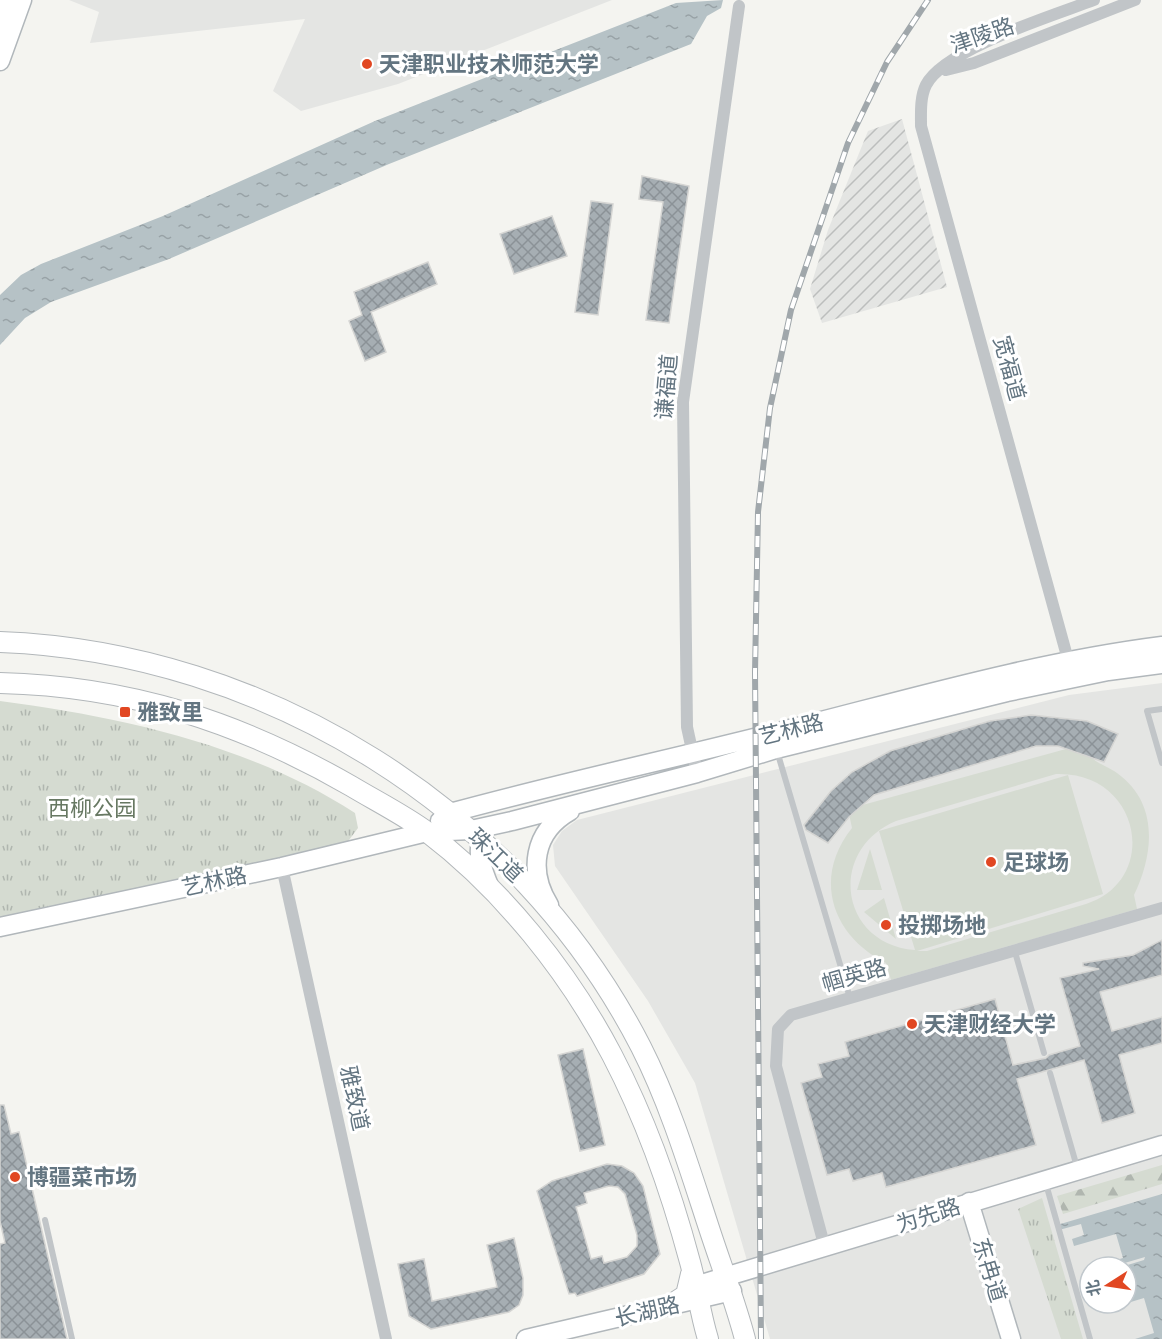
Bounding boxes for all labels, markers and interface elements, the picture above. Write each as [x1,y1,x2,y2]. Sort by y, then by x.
street label: 津陵路 [947,12,1018,59]
place label: 天津职业技术师范大学 [379,51,599,78]
marker: 天津职业技术师范大学 [360,57,374,71]
street label: 宽福道 [988,333,1031,404]
street label: 谦福道 [650,353,683,421]
place label: 雅致里 [137,699,203,726]
marker: 雅致里 [118,705,132,719]
street label: 艺林路 [756,708,826,751]
park label: 西柳公园 [48,795,136,822]
street label: 珠江道 [463,823,529,888]
place label: 足球场 [1003,849,1069,876]
marker: 足球场 [984,855,998,869]
street label: 艺林路 [179,861,249,902]
place label: 投掷场地 [898,912,986,939]
marker: 投掷场地 [879,918,893,932]
street label: 帼英路 [819,953,890,998]
place label: 天津财经大学 [924,1011,1056,1038]
marker: 天津财经大学 [905,1017,919,1031]
street label: 雅致道 [334,1063,375,1133]
place label: 博疆菜市场 [27,1164,137,1191]
marker: 博疆菜市场 [8,1170,22,1184]
street label: 为先路 [893,1192,964,1239]
street label: 东冉道 [967,1235,1012,1306]
north arrow [1078,1255,1138,1315]
text: 北 [1083,1278,1105,1298]
street label: 长湖路 [612,1291,682,1332]

